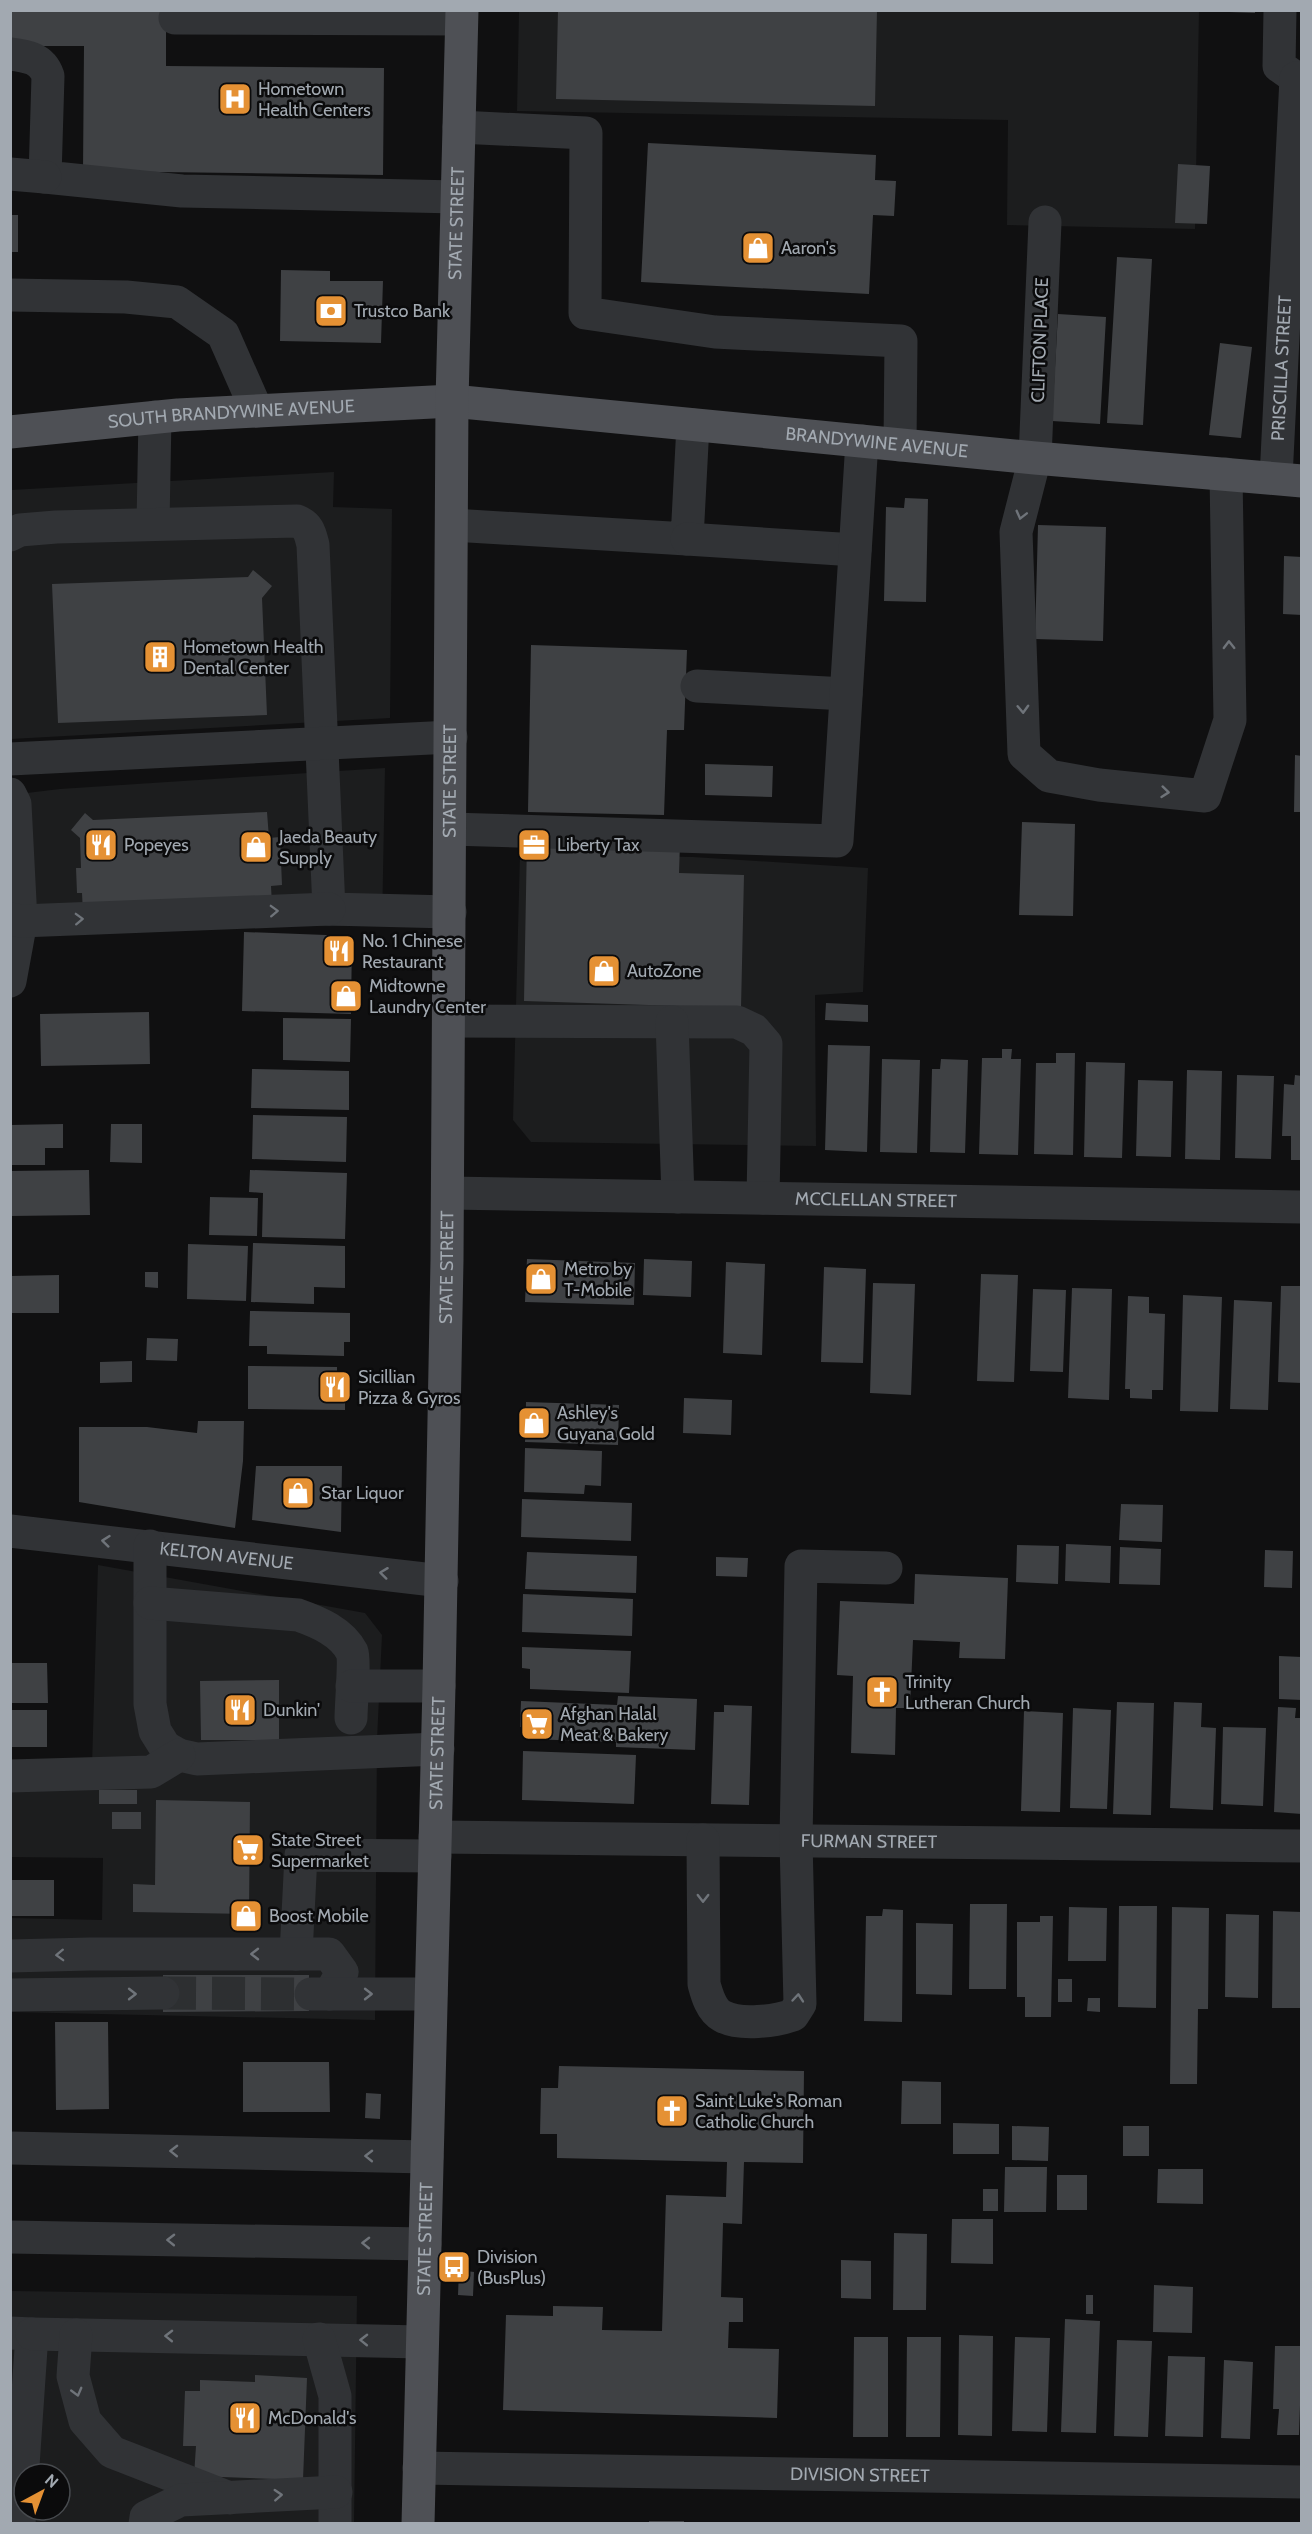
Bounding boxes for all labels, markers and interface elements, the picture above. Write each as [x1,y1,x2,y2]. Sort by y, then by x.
place label: Hometown Health Centers [258,78,371,121]
hospital icon: Hometown Health Centers [217,81,253,117]
street label: STATE STREET [444,166,469,280]
shop icon: Aaron's [740,230,776,266]
place label: Aaron's [781,237,836,259]
street label: CLIFTON PLACE [1027,277,1053,403]
bank icon: Trustco Bank [313,293,349,329]
street label: PRISCILLA STREET [1267,294,1296,441]
place label: Trustco Bank [354,300,451,322]
street label: SOUTH BRANDYWINE AVENUE [107,395,355,433]
street label: BRANDYWINE AVENUE [784,423,969,462]
one-way arrow [1015,510,1028,520]
place label: Hometown Health Dental Center [183,636,324,679]
building icon: Hometown Health Dental Center [142,639,178,675]
one-way arrow [1223,641,1235,650]
one-way arrow [1016,705,1029,714]
street label: STATE STREET [438,724,461,838]
one-way arrow [1160,785,1169,798]
place label: Jaeda Beauty Supply [278,826,377,869]
restaurant icon: Popeyes [83,827,119,863]
office icon: Liberty Tax [516,827,552,863]
shop icon: Jaeda Beauty Supply [238,829,274,865]
place label: Popeyes [124,834,189,856]
place label: Liberty Tax [557,834,640,856]
one-way arrow [269,905,278,918]
one-way arrow [74,912,83,925]
place label: No. 1 Chinese Restaurant [362,930,463,973]
restaurant icon: No. 1 Chinese Restaurant [321,933,357,969]
shop icon: AutoZone [586,953,622,989]
place label: AutoZone [627,960,701,982]
place label: Midtowne Laundry Center [369,975,486,1018]
shop icon: Midtowne Laundry Center [328,978,364,1014]
street label: MCCLELLAN STREET [795,1188,957,1212]
street label: STATE STREET [435,1210,458,1324]
place label: Metro by T-Mobile [564,1258,632,1301]
shop icon: Metro by T-Mobile [523,1261,559,1297]
place label: Sicillian Pizza & Gyros [358,1366,460,1409]
restaurant icon: Sicillian Pizza & Gyros [317,1369,353,1405]
place label: Ashley's Guyana Gold [557,1402,655,1445]
shop icon: Ashley's Guyana Gold [516,1405,552,1441]
shop icon: Star Liquor [280,1475,316,1511]
place label: Star Liquor [321,1482,404,1504]
one-way arrow [102,1536,111,1548]
street label: KELTON AVENUE [158,1537,295,1575]
one-way arrow [379,1567,388,1579]
place label: Trinity Lutheran Church [905,1671,1030,1714]
church icon: Trinity Lutheran Church [864,1674,900,1710]
restaurant icon: Dunkin' [222,1692,258,1728]
street label: STATE STREET [425,1696,450,1810]
place label: Dunkin' [263,1699,320,1721]
place label: Afghan Halal Meat & Bakery [560,1703,668,1746]
supermarket icon: Afghan Halal Meat & Bakery [519,1706,555,1742]
place label: State Street Supermarket [271,1829,369,1872]
street label: FURMAN STREET [801,1830,938,1853]
supermarket icon: State Street Supermarket [230,1832,266,1868]
one-way arrow [697,1894,710,1903]
shop icon: Boost Mobile [228,1898,264,1934]
place label: Boost Mobile [269,1905,369,1927]
one-way arrow [250,1948,259,1960]
one-way arrow [55,1949,64,1961]
one-way arrow [127,1988,136,2000]
one-way arrow [363,1988,372,2000]
one-way arrow [791,1993,804,2003]
place label: Saint Luke's Roman Catholic Church [695,2090,842,2133]
church icon: Saint Luke's Roman Catholic Church [654,2093,690,2129]
one-way arrow [169,2145,178,2158]
one-way arrow [364,2149,373,2162]
street label: STATE STREET [413,2182,438,2296]
one-way arrow [167,2234,176,2246]
one-way arrow [362,2237,371,2249]
place label: Division (BusPlus) [477,2246,546,2289]
bus stop icon: Division (BusPlus) [436,2249,472,2285]
one-way arrow [164,2330,173,2343]
one-way arrow [359,2334,368,2347]
one-way arrow [70,2387,82,2397]
restaurant icon: McDonald's [227,2400,263,2436]
place label: McDonald's [268,2407,356,2429]
north arrow [12,2462,72,2522]
street label: DIVISION STREET [790,2463,930,2487]
text: N [41,2470,62,2492]
one-way arrow [273,2489,282,2502]

